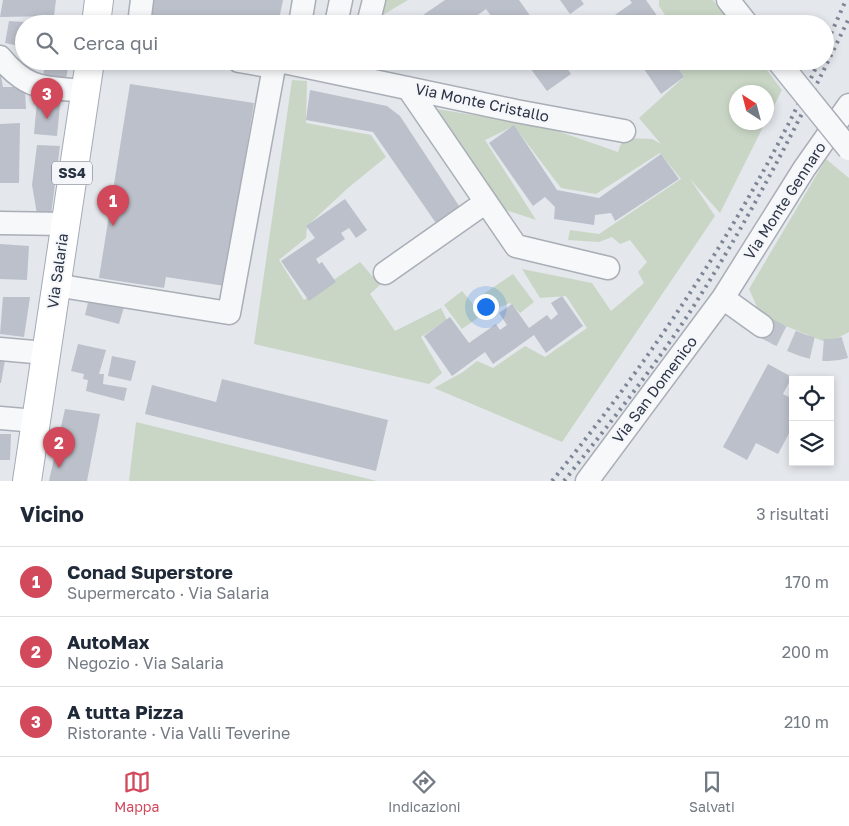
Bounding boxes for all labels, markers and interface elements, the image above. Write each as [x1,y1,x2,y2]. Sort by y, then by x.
search box [15,15,834,70]
icon: search [33,29,61,57]
text: Cerca qui [73,31,158,54]
pin: 3 [31,78,63,119]
street label: Via Monte Cristallo [413,79,551,125]
north arrow [729,85,774,130]
street label: Via Monte Gennaro [739,138,829,263]
road number: SS4 [52,162,92,184]
pin: 1 [97,185,129,226]
street label: Via Salaria [43,232,71,310]
your location [473,294,499,320]
street label: Via San Domenico [608,332,700,446]
map controls [789,376,834,466]
button: locate [789,376,834,421]
button: layers [789,421,834,466]
pin: 2 [43,427,75,468]
text: Vicino [20,501,84,527]
text: 3 risultati [756,504,829,524]
text: Conad Superstore [67,560,233,583]
text: 1 [32,572,40,592]
text: 170 m [785,572,829,592]
text: Supermercato · Via Salaria [67,583,269,603]
text: AutoMax [67,630,149,653]
text: 2 [31,642,41,662]
text: 200 m [782,642,829,662]
text: Negozio · Via Salaria [67,653,224,673]
text: A tutta Pizza [67,700,183,723]
text: 3 [31,712,41,732]
text: 210 m [784,712,829,732]
text: Ristorante · Via Valli Teverine [67,723,290,743]
tab: Mappa [114,768,159,815]
tab: Indicazioni [388,768,461,815]
tab: Salvati [689,768,735,815]

